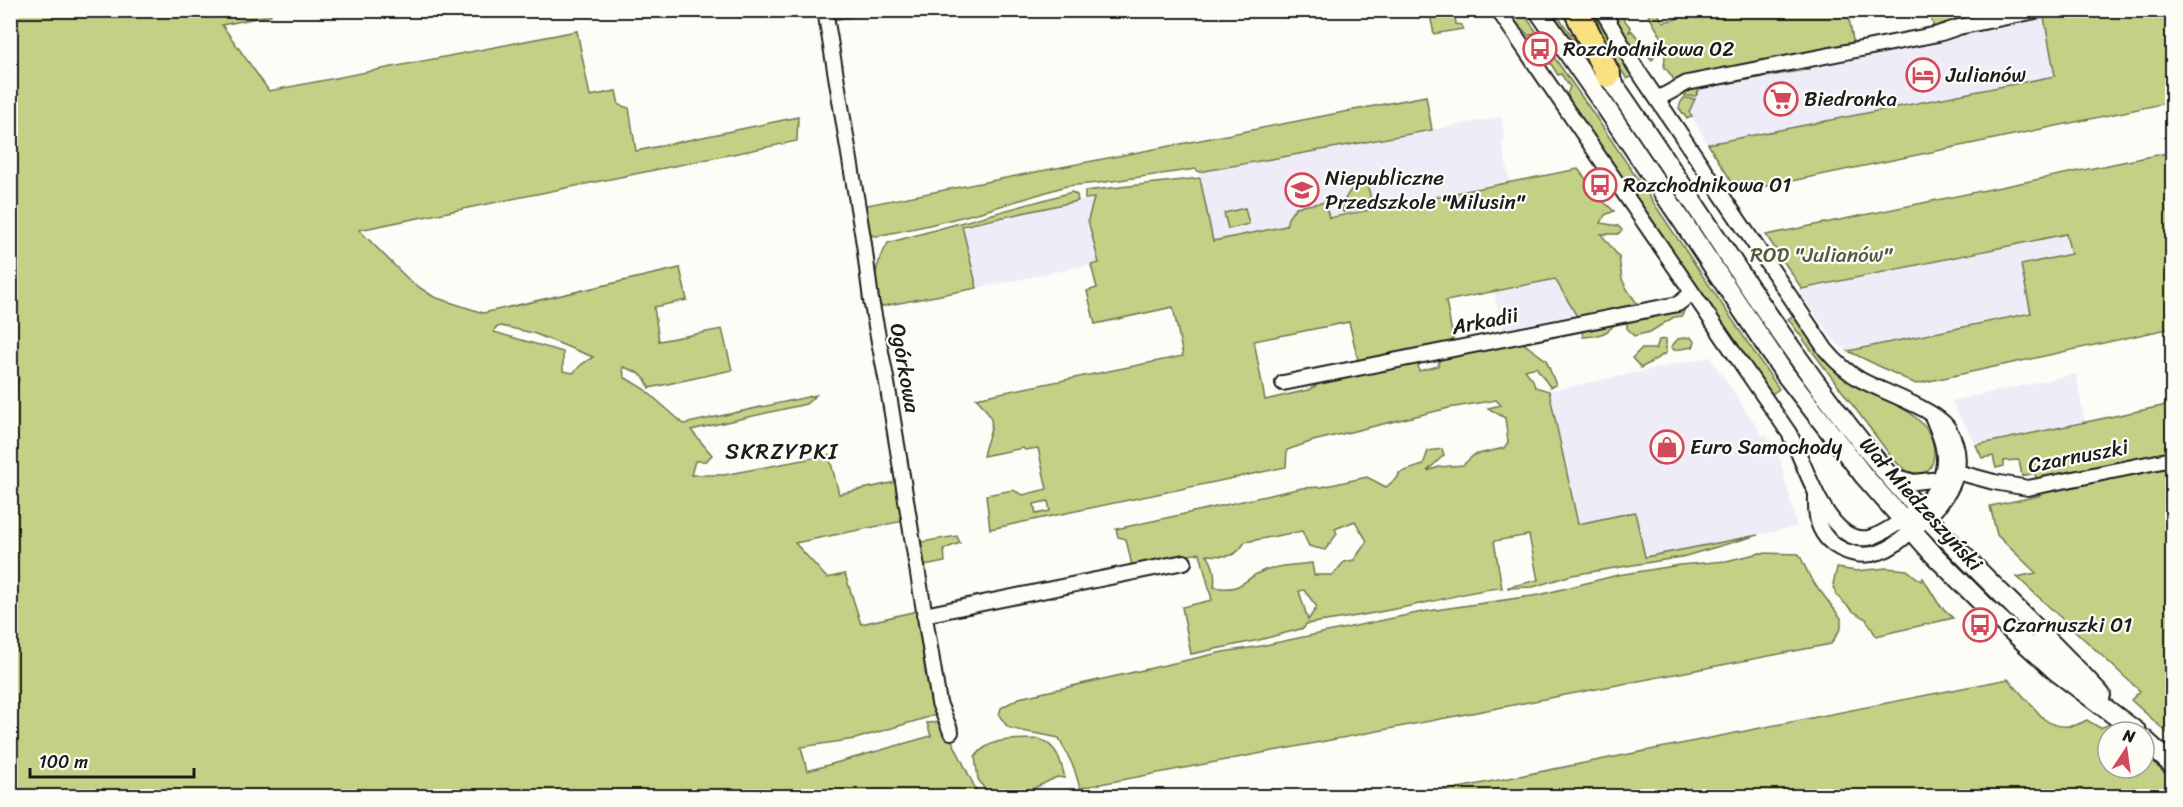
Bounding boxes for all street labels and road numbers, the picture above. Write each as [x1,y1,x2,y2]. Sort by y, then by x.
street label: Arkadii [1448,296,1523,346]
street label: Ogórkowa [878,320,932,416]
street label: Czarnuszki [2025,427,2133,484]
street label: Wał Miedzeszyński [1850,428,1993,581]

